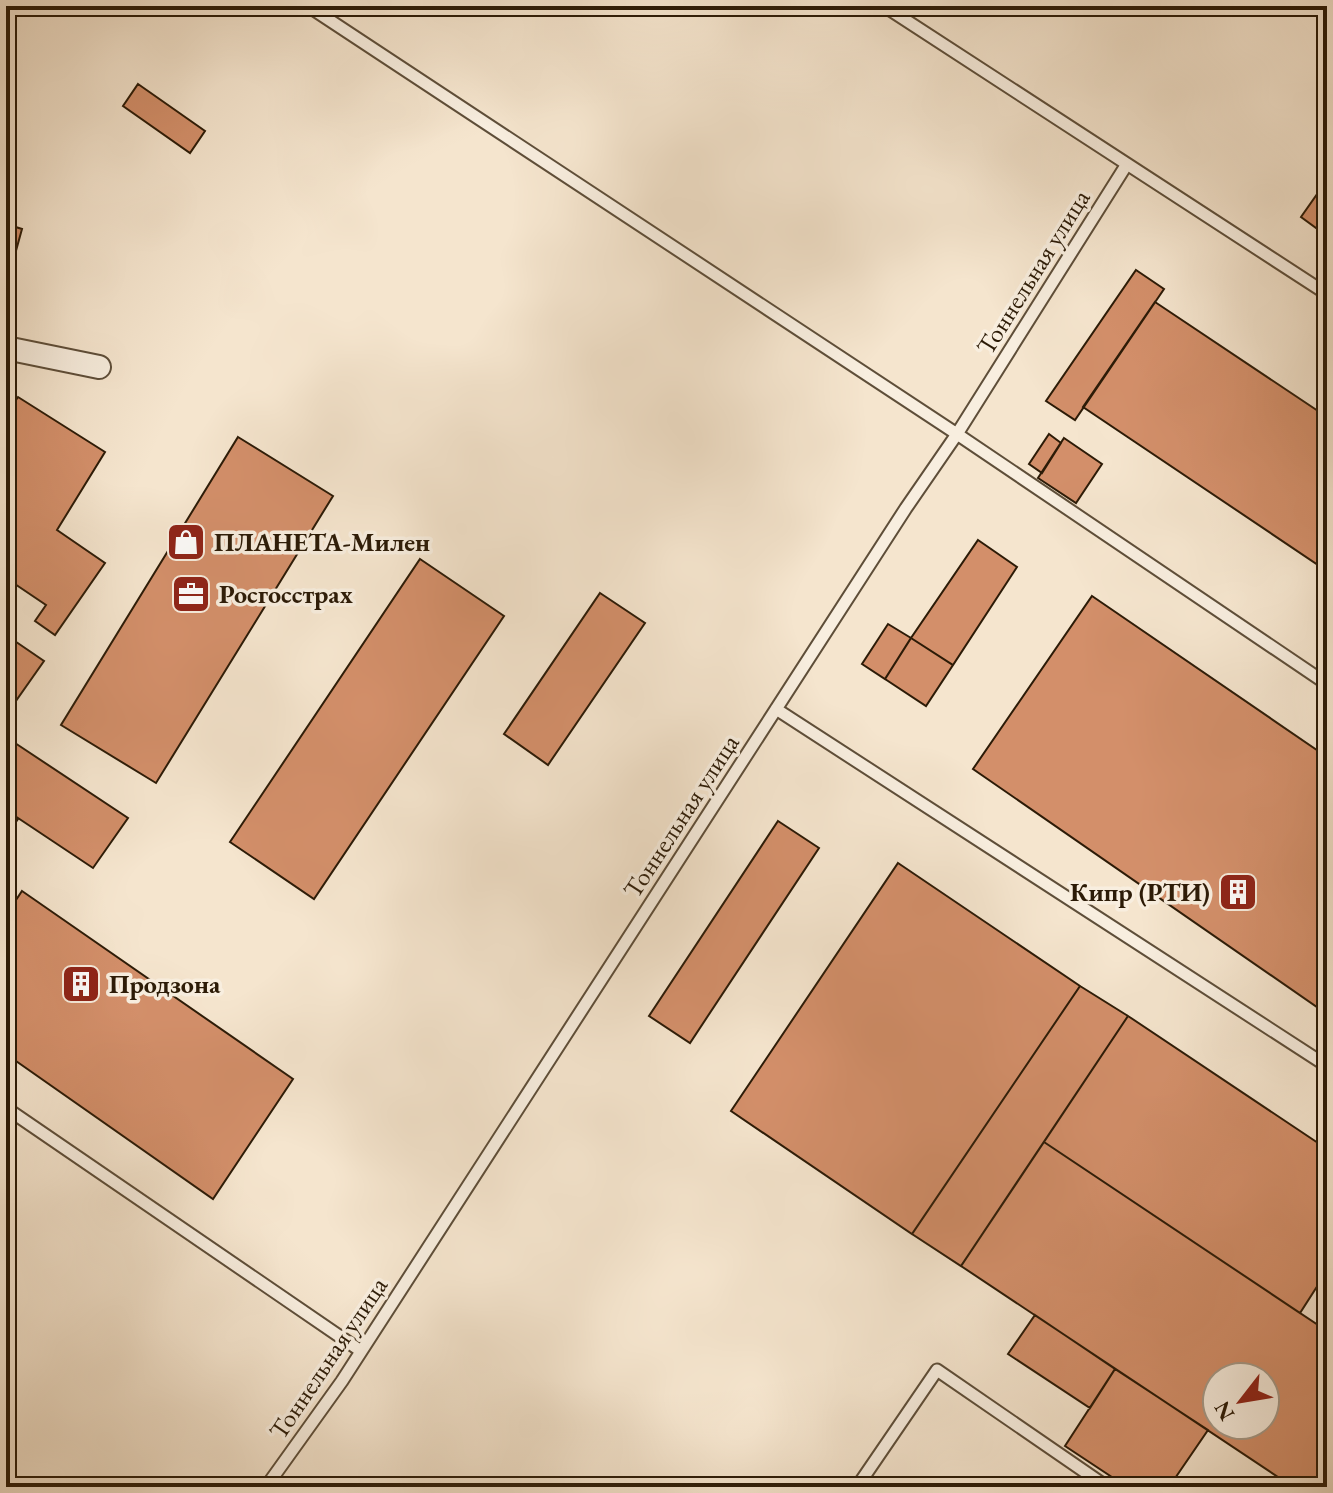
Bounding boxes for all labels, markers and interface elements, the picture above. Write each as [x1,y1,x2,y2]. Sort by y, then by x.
street label: Тоннельная улица [969,182,1098,361]
shop icon: ПЛАНЕТА-Милен [165,521,207,563]
place label: ПЛАНЕТА-Милен [214,525,430,559]
office icon: Росгосстрах [170,573,212,615]
place label: Росгосстрах [219,577,353,611]
street label: Тоннельная улица [615,727,747,904]
building icon: Кипр (РТИ) [1217,871,1259,913]
place label: Кипр (РТИ) [1070,875,1210,909]
building icon: Продзона [60,963,102,1005]
place label: Продзона [109,967,221,1001]
street label: Тоннельная улица [261,1270,395,1446]
north arrow [1201,1361,1281,1441]
text: N [1207,1396,1241,1426]

